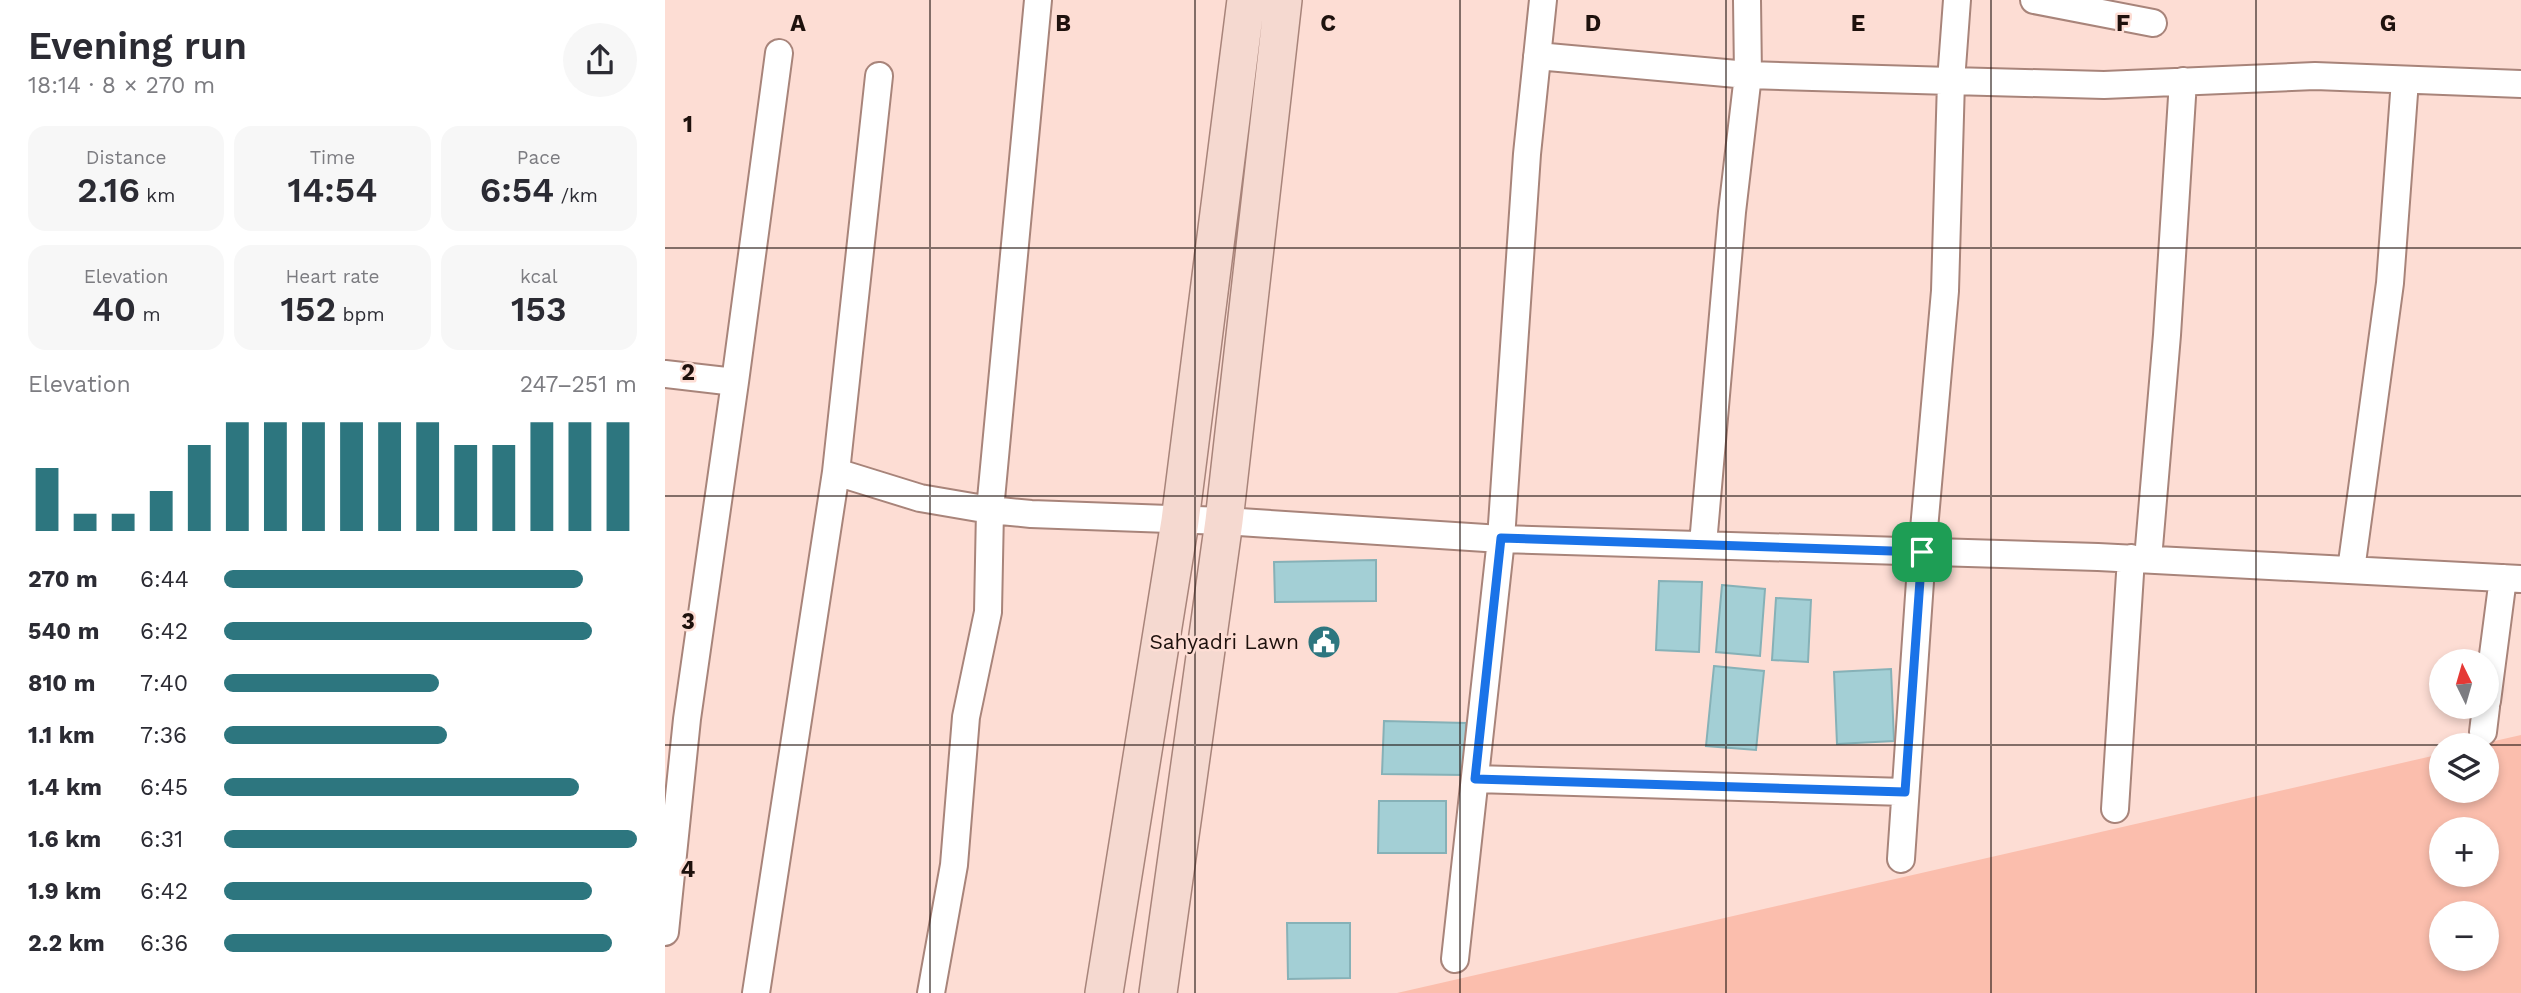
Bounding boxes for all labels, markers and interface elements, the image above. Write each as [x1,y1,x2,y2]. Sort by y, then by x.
text: A [790,10,806,37]
text: B [1055,10,1071,37]
text: C [1320,10,1336,37]
text: D [1585,10,1601,37]
text: E [1851,10,1865,37]
text: F [2116,10,2130,37]
text: G [2380,10,2396,37]
button: share [563,23,637,97]
text: Evening run [28,24,247,68]
text: 18:14 · 8 × 270 m [28,72,215,99]
text: 1 [683,111,693,138]
text: Distance [86,146,167,169]
text: Time [310,146,355,169]
text: Pace [517,146,561,169]
text: 2.16 [77,169,140,211]
text: 14:54 [288,169,377,211]
text: 6:54 [480,169,554,211]
text: km [140,184,175,207]
text: /km [554,184,598,207]
text: Elevation [84,265,169,288]
text: Heart rate [286,265,379,288]
text: kcal [520,265,558,288]
text: 40 [92,288,136,330]
text: 152 [280,288,336,330]
text: 153 [511,288,567,330]
text: m [136,303,161,326]
text: bpm [336,303,385,326]
text: 2 [681,359,695,386]
text: Elevation [28,371,131,398]
text: 247–251 m [520,371,637,398]
pin [1892,522,1952,582]
icon: arrive [1903,533,1941,571]
text: 270 m [28,566,98,593]
text: 6:44 [140,566,189,593]
text: 3 [681,608,695,635]
text: 540 m [28,618,99,645]
text: 6:42 [140,618,188,645]
public building icon: Sahyadri Lawn [1305,623,1343,661]
place label: Sahyadri Lawn [1149,629,1299,654]
north arrow [2429,649,2499,719]
map controls [2429,649,2499,971]
text: 810 m [28,670,95,697]
text: 7:40 [140,670,188,697]
text: 1.1 km [28,722,95,749]
text: 7:36 [140,722,187,749]
button: layers [2429,733,2499,803]
text: 1.4 km [28,774,102,801]
text: 6:45 [140,774,188,801]
button: + [2429,817,2499,887]
text: 1.6 km [28,826,101,853]
text: 6:31 [140,826,183,853]
text: 4 [681,856,696,883]
text: 1.9 km [28,878,101,905]
text: 6:42 [140,878,188,905]
button: − [2429,901,2499,971]
text: 2.2 km [28,930,105,957]
text: 6:36 [140,930,188,957]

